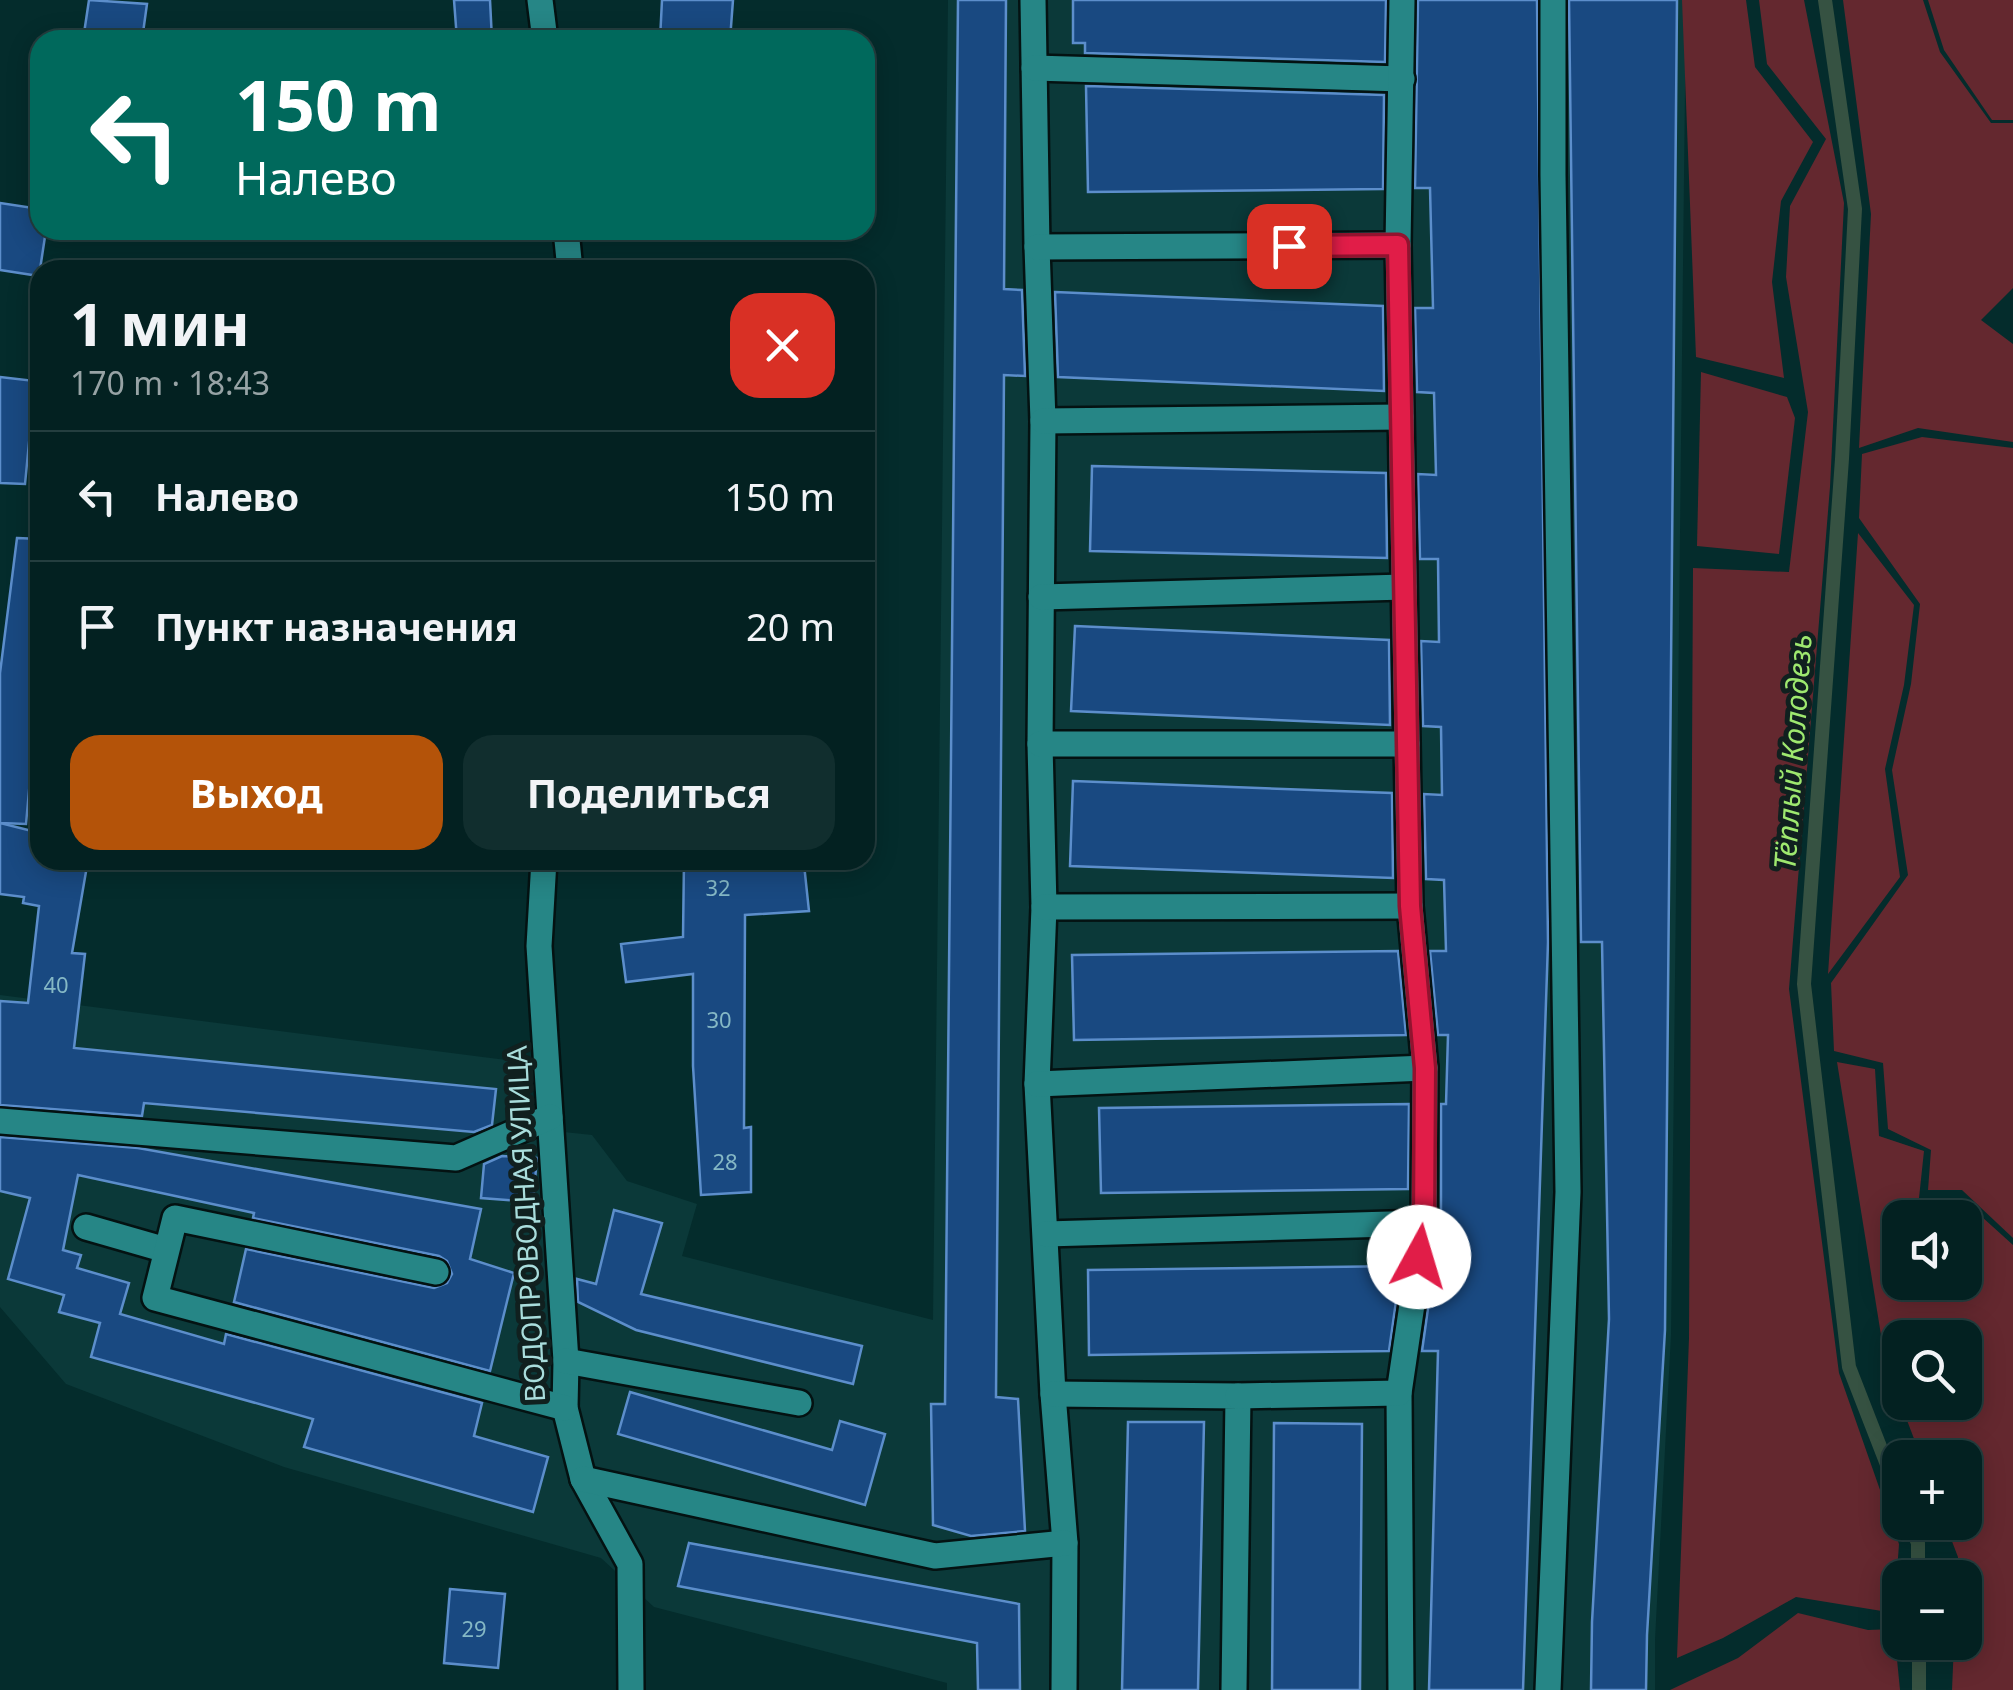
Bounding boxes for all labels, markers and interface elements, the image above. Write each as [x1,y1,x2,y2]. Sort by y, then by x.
text: 150 m [235,56,442,152]
icon: left [70,70,200,200]
text: Налево [235,147,397,208]
pin [1247,204,1332,289]
icon: arrive [1262,219,1317,274]
text: 1 мин [70,282,250,364]
button: close [730,293,835,398]
text: 170 m · 18:43 [70,361,270,404]
icon: left [70,469,125,524]
text: Налево [155,470,299,522]
text: 150 m [724,470,835,522]
icon: arrive [70,599,125,654]
text: Пункт назначения [155,600,518,652]
text: 20 m [746,600,835,652]
water label: Тёплый Колодезь [1763,633,1821,871]
button: Выход [70,735,443,850]
button: Поделиться [463,735,835,850]
house number: 32 [705,872,731,902]
house number: 40 [43,969,69,999]
house number: 30 [706,1004,732,1034]
street label: ВОДОПРОВОДНАЯ УЛИЦА [497,1045,553,1403]
house number: 28 [712,1146,738,1176]
map controls [1882,1200,1982,1660]
button: sound [1882,1200,1982,1300]
position arrow [1367,1205,1471,1309]
button: search [1882,1320,1982,1420]
button: + [1882,1440,1982,1540]
button: − [1882,1560,1982,1660]
house number: 29 [461,1613,487,1643]

